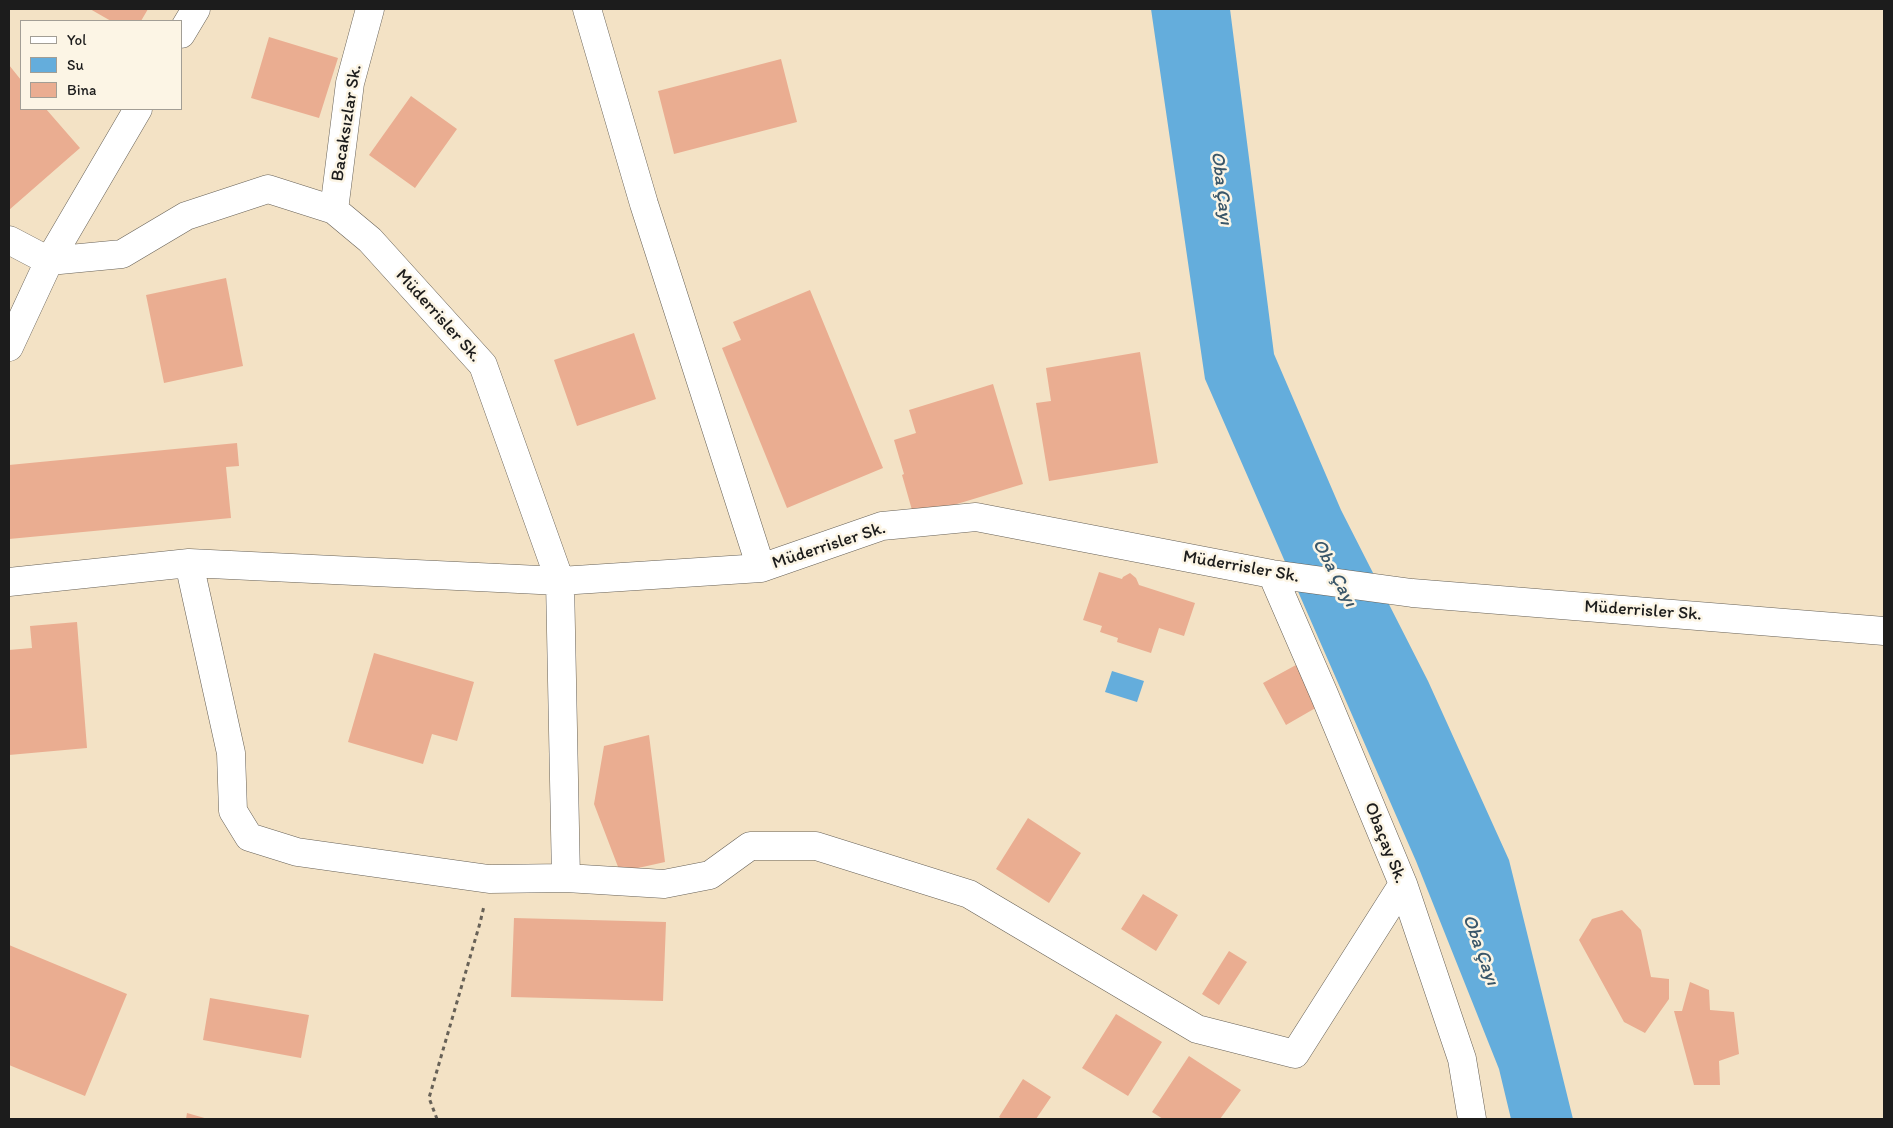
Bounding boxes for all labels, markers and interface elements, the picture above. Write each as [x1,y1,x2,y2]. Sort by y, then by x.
legend [20,20,182,110]
text: Yol [67,31,86,49]
text: Su [67,56,84,74]
street label: Bacaksızlar Sk. [327,63,367,183]
text: Bina [67,81,96,99]
water label: Oba Çayı [1205,150,1237,226]
street label: Müderrisler Sk. [391,265,485,367]
street label: Müderrisler Sk. [770,518,888,574]
water label: Oba Çayı [1307,535,1361,611]
street label: Müderrisler Sk. [1181,546,1301,588]
street label: Müderrisler Sk. [1583,596,1703,626]
street label: Obaçay Sk. [1359,799,1411,887]
water label: Oba Çayı [1457,912,1503,988]

